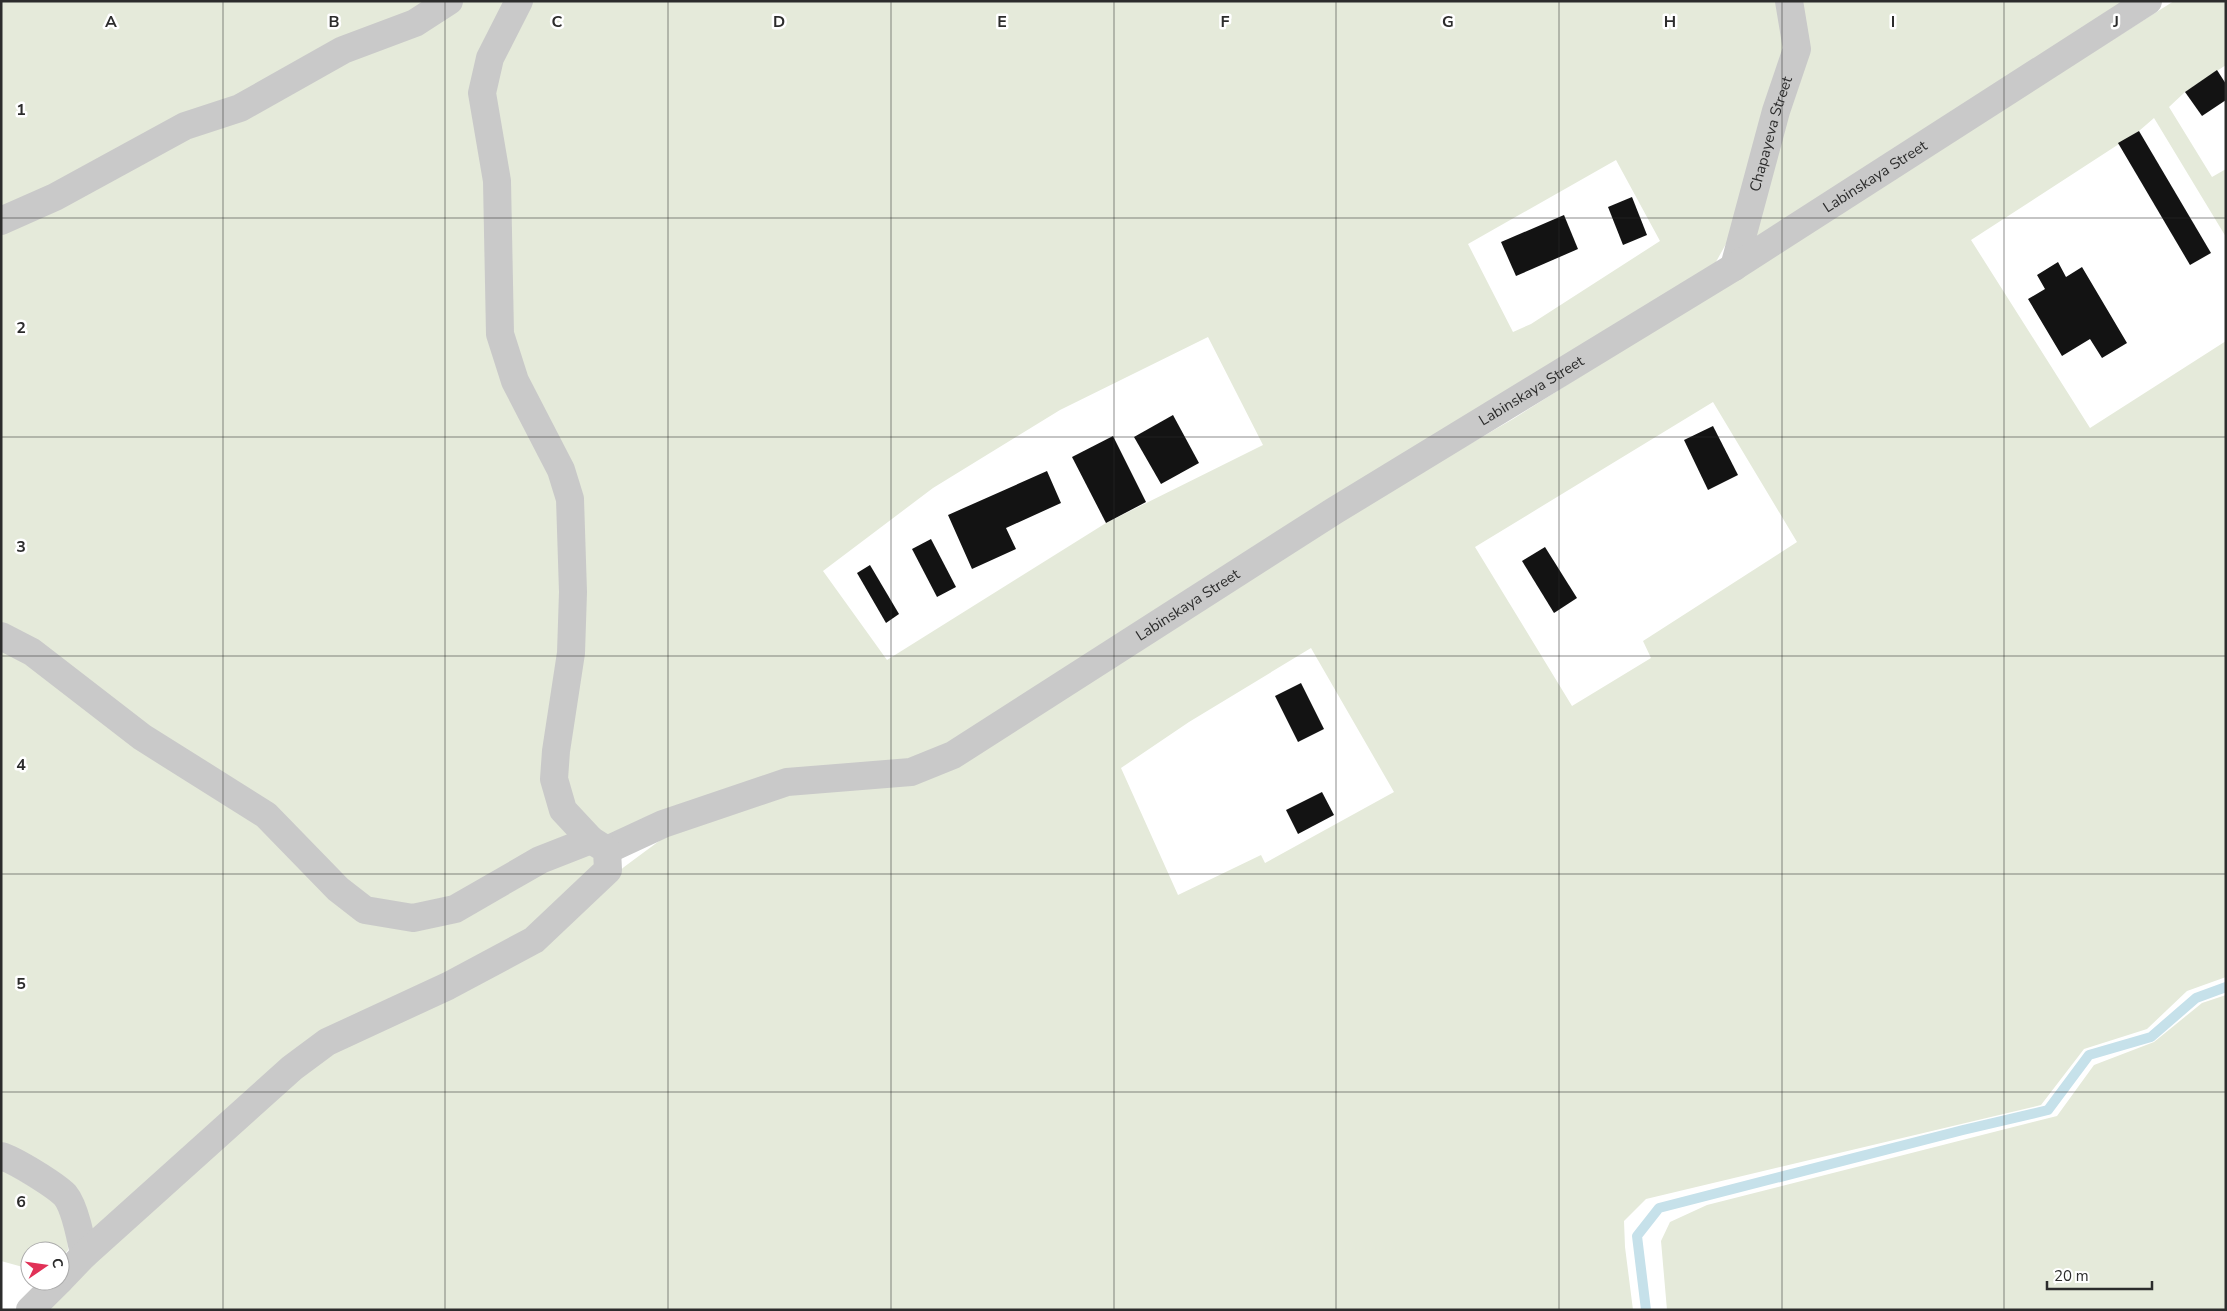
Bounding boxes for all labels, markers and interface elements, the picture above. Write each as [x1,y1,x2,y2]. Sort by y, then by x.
text: A [105,11,117,33]
text: B [328,11,340,33]
text: C [552,11,563,33]
text: D [773,11,785,33]
text: E [997,11,1007,33]
text: F [1221,11,1230,33]
text: G [1442,11,1454,33]
text: H [1664,11,1676,33]
text: I [1891,11,1895,33]
text: J [2112,11,2119,33]
street label: Chapayeva Street [1745,73,1797,194]
text: 1 [16,99,26,121]
street label: Labinskaya Street [1819,135,1931,217]
text: 2 [16,317,26,339]
street label: Labinskaya Street [1475,350,1588,430]
text: 3 [16,536,26,558]
street label: Labinskaya Street [1132,564,1244,645]
text: 4 [16,754,26,776]
text: 5 [16,973,26,995]
text: 6 [16,1191,26,1213]
north arrow [20,1241,70,1291]
text: С [47,1256,68,1270]
scale bar [2047,1258,2152,1290]
text: 20 m [2054,1266,2089,1286]

